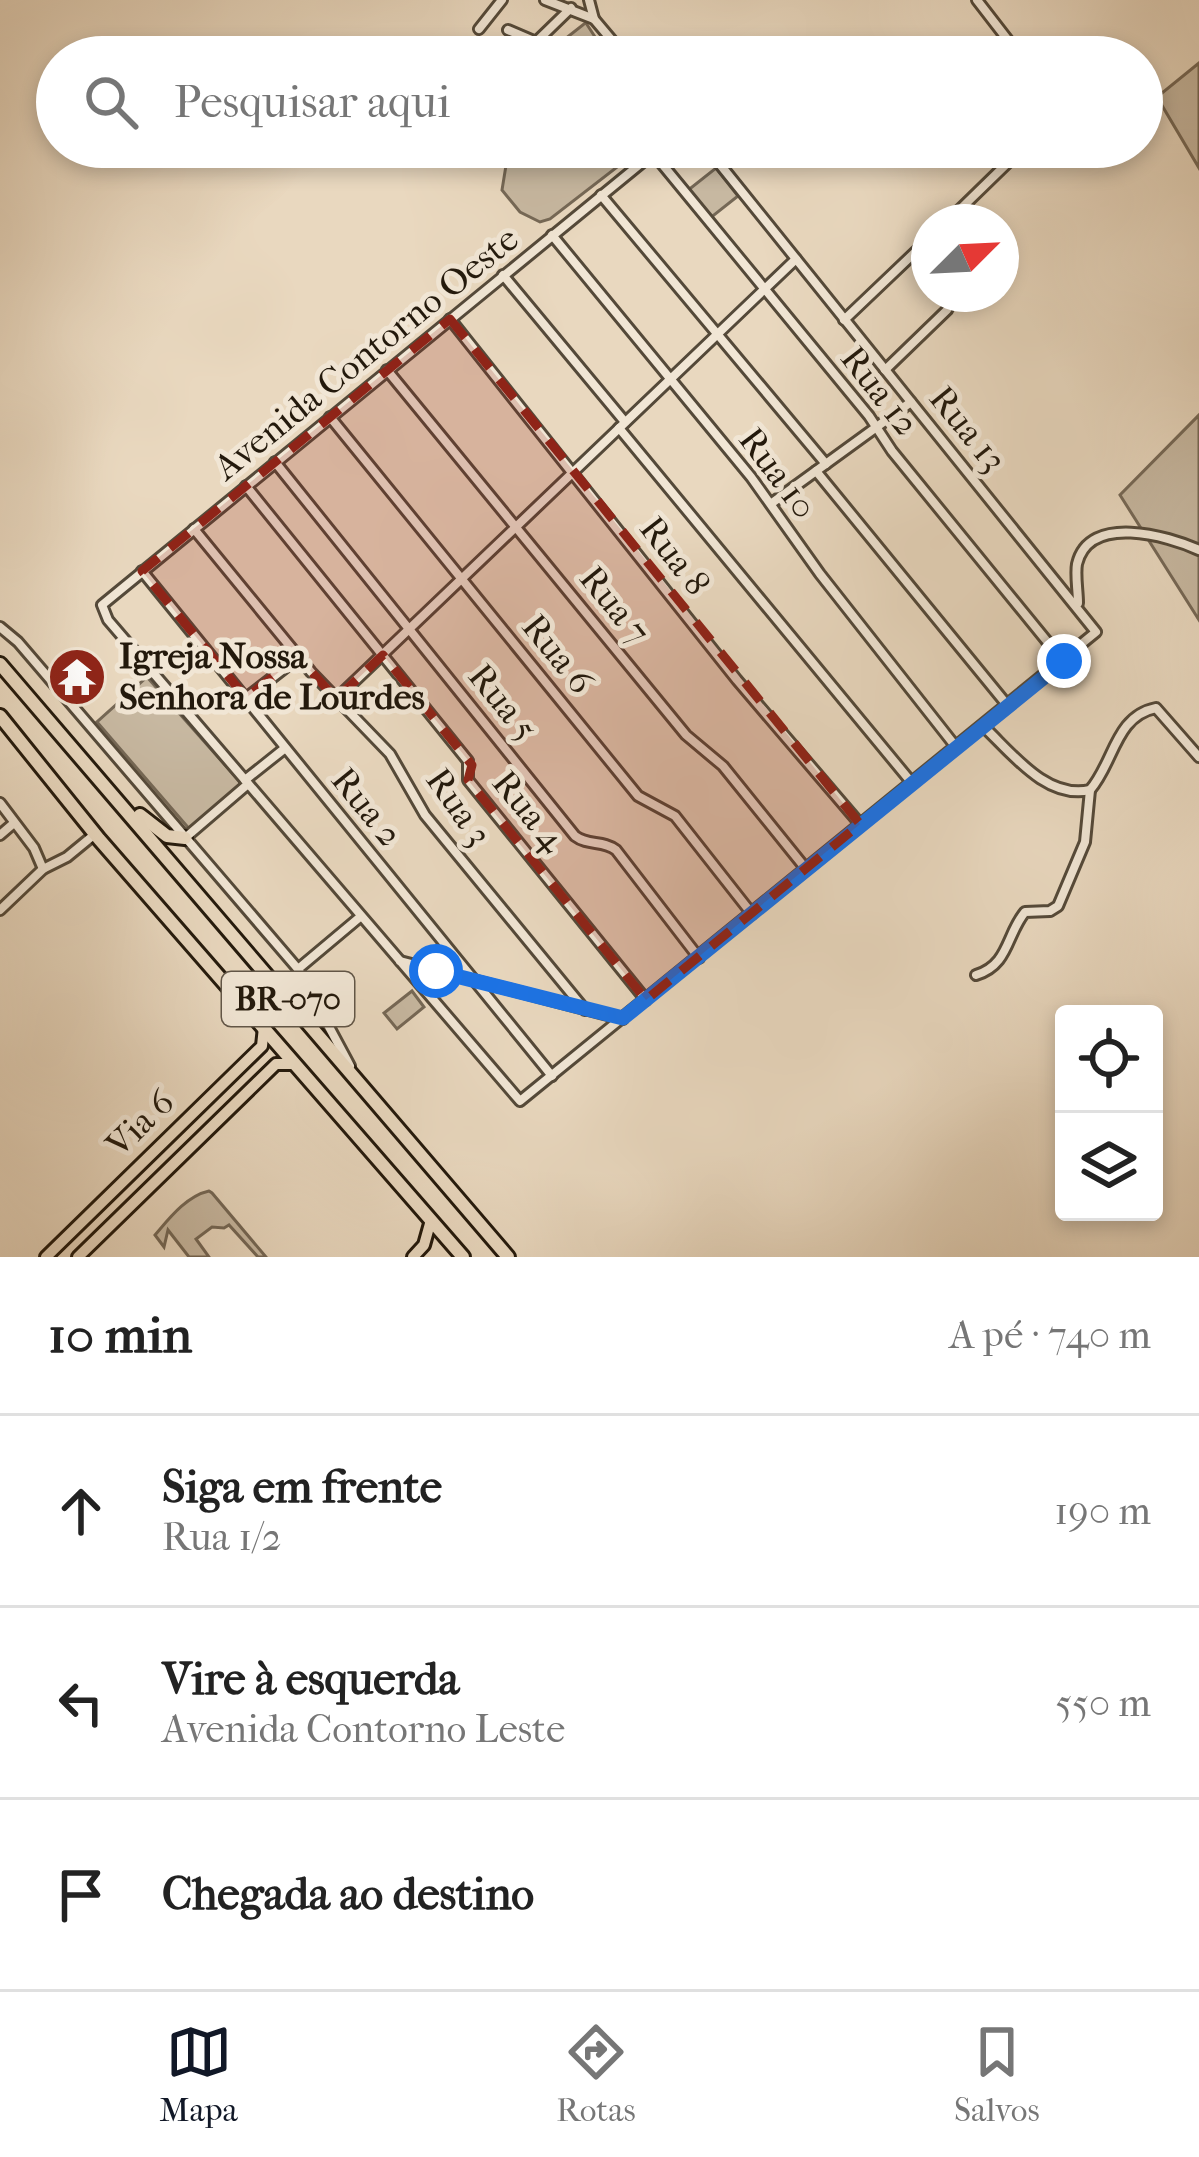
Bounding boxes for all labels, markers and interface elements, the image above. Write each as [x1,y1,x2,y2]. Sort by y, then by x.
search box [36,36,1163,168]
icon: search [78,69,144,135]
text: Pesquisar aqui [174,76,450,129]
north arrow [911,204,1019,312]
street label: Avenida Contorno Oeste [204,217,526,490]
street label: Rua 12 [832,338,928,444]
street label: Rua 13 [921,378,1015,480]
street label: Rua 10 [730,419,826,527]
street label: Rua 8 [631,508,719,604]
street label: Rua 7 [571,558,659,652]
street label: Rua 6 [513,606,603,702]
route end [1037,634,1091,688]
place label: Igreja Nossa Senhora de Lourdes [119,635,425,718]
temple icon: Igreja Nossa Senhora de Lourdes [46,646,108,708]
street label: Rua 5 [460,655,546,749]
street label: Rua 2 [323,759,411,855]
street label: Rua 3 [417,760,501,854]
street label: Rua 4 [484,762,575,860]
route start [409,944,463,998]
road number: BR-070 [222,972,354,1026]
map controls [1055,1005,1163,1221]
button: locate [1055,1005,1163,1113]
street label: Via 6 [97,1081,183,1166]
button: layers [1055,1113,1163,1221]
text: 10 min [48,1305,192,1365]
text: A pé · 740 m [949,1312,1151,1358]
text: Siga em frente [162,1461,442,1514]
icon: ahead [48,1478,114,1544]
text: 190 m [1054,1488,1151,1534]
text: Rua 1/2 [162,1514,282,1560]
text: Vire à esquerda [162,1653,459,1706]
icon: left [48,1670,114,1736]
text: 550 m [1055,1680,1151,1726]
text: Avenida Contorno Leste [162,1706,565,1752]
icon: arrive [48,1862,114,1928]
text: Chegada ao destino [162,1868,534,1921]
tab: Mapa [159,2019,238,2130]
tab: Rotas [556,2019,636,2130]
tab: Salvos [954,2019,1040,2130]

